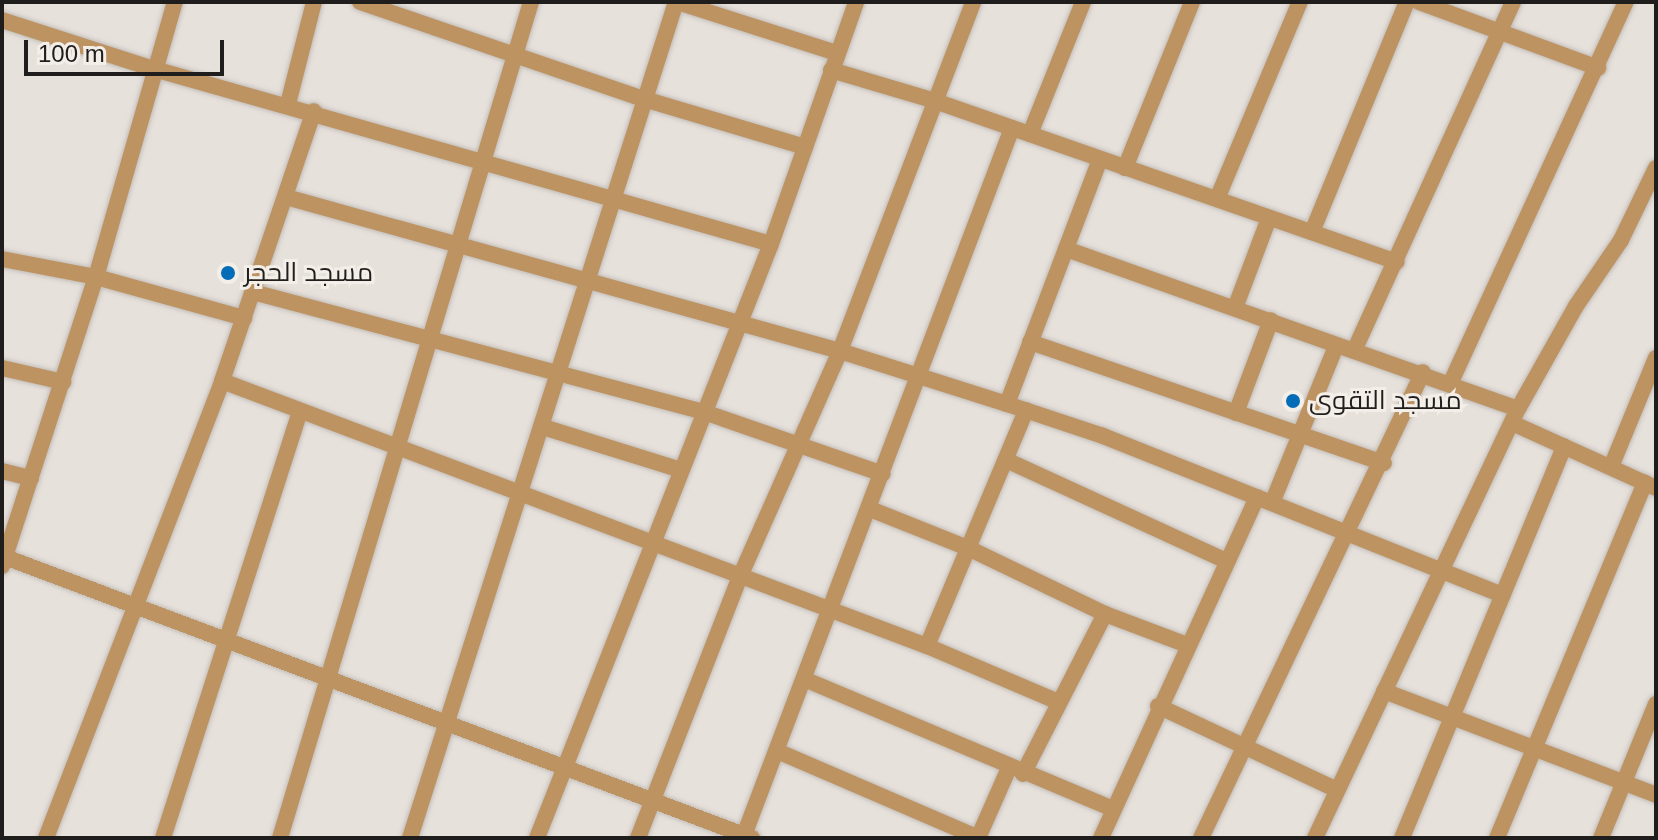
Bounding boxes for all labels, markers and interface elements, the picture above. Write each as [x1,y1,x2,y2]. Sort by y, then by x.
scale bar [28,24,228,74]
text: 100 m [38,40,105,67]
place label: مسجد الحجر [244,257,373,289]
marker: مسجد الحجر [219,264,237,282]
place label: مسجد التقوى [1309,385,1462,417]
marker: مسجد التقوى [1284,392,1302,410]

